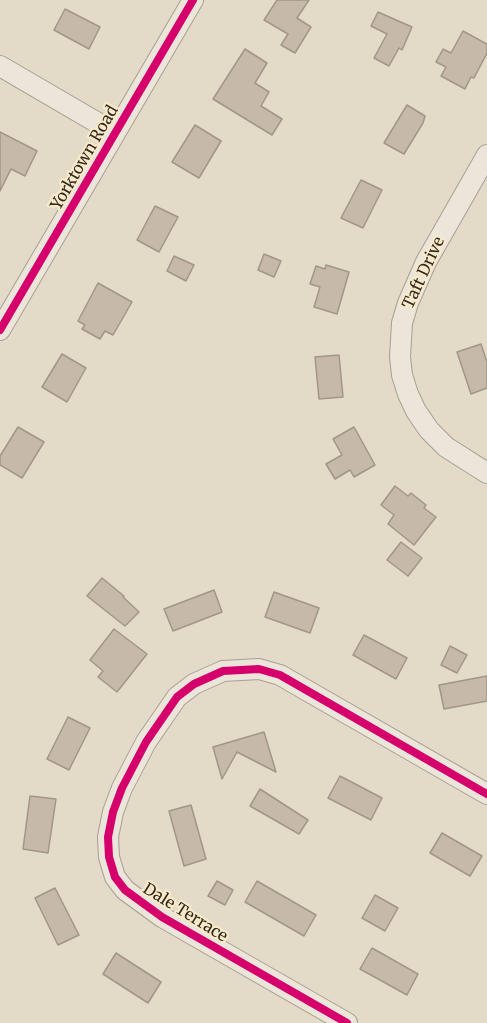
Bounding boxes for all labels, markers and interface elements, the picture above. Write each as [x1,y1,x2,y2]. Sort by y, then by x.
street label: Yorktown Road [47,102,123,214]
street label: Taft Drive [399,234,449,312]
street label: Dale Terrace [139,879,231,947]

